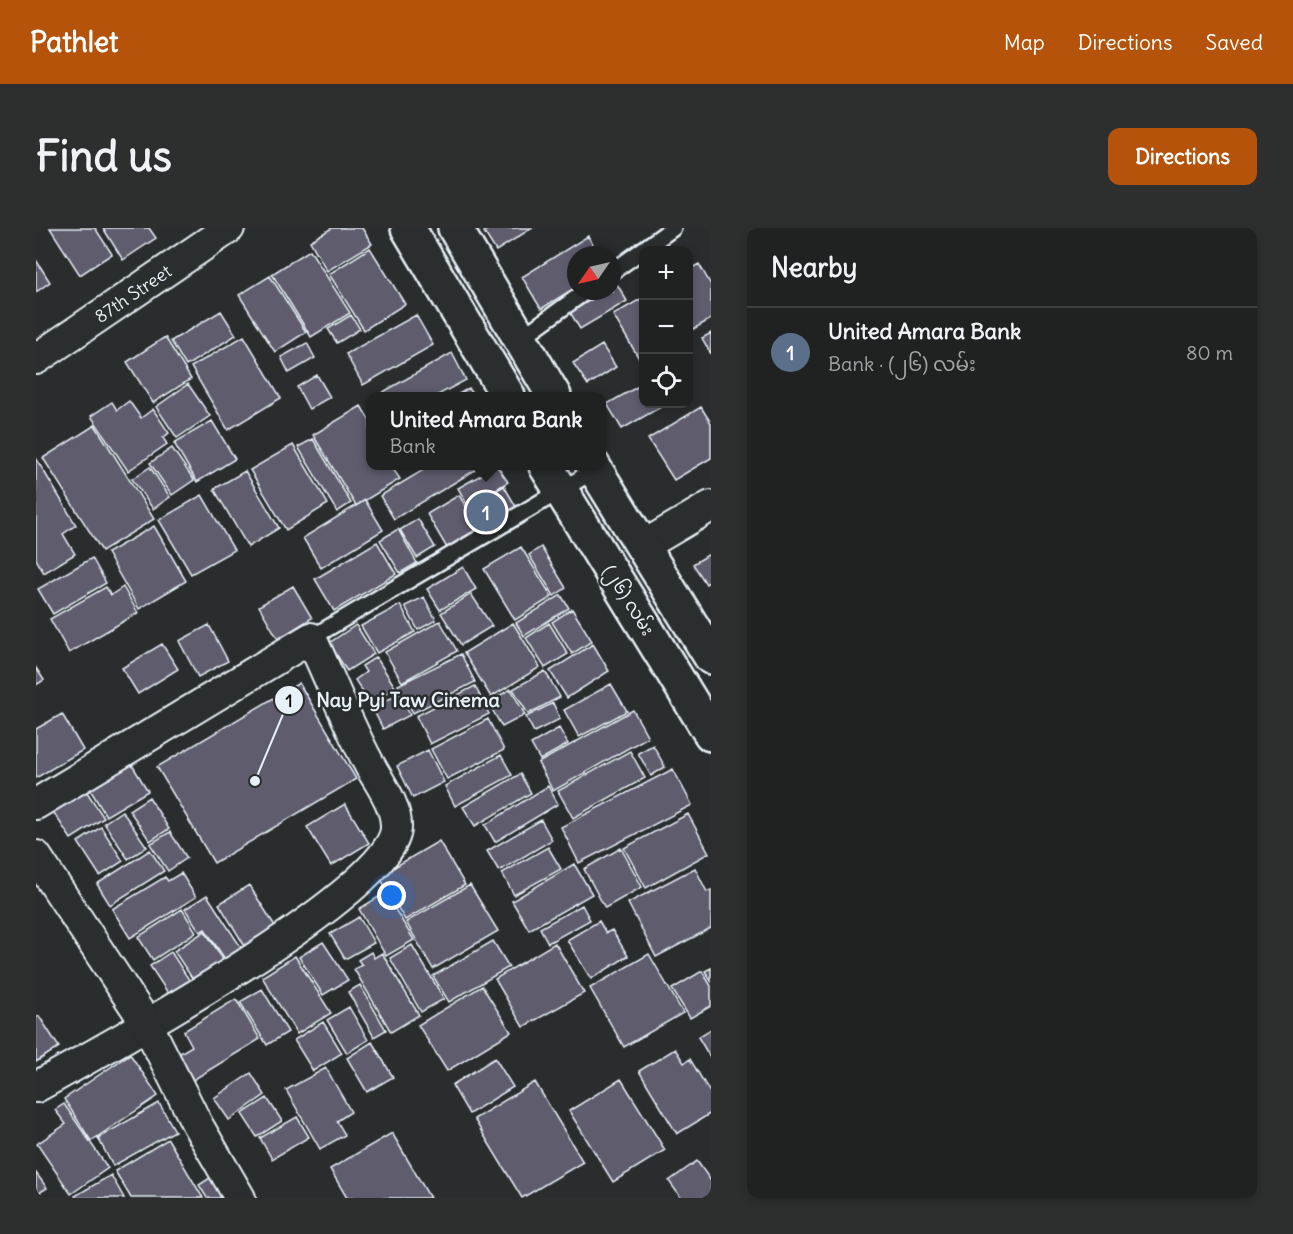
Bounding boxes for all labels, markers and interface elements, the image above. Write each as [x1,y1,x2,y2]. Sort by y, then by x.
text: Pathlet [30,24,119,60]
text: Map [1004,29,1045,56]
text: Directions [1078,29,1172,56]
text: Saved [1205,29,1263,56]
button: Directions [1108,128,1257,185]
text: Find us [36,130,172,182]
north arrow [567,246,621,300]
map controls [639,246,693,408]
button: + [639,246,693,300]
text: Nearby [771,251,857,284]
street label: 87th Street [90,259,176,328]
button: − [639,300,693,354]
text: United Amara Bank [828,317,1021,345]
text: 1 [787,340,794,365]
text: 80 m [1186,340,1233,365]
text: Bank · (၂၆) လမ်း [828,351,976,376]
button: locate [639,354,693,408]
popup [366,392,606,470]
text: United Amara Bank [389,405,583,433]
text: Bank [389,433,436,458]
pin: 1 [466,490,506,534]
street label: (၂၆) လမ်း [595,560,661,642]
callout: Nay Pyi Taw Cinema [274,681,511,719]
text: Nay Pyi Taw Cinema [316,687,500,712]
text: 1 [285,689,293,712]
your location [377,881,406,910]

